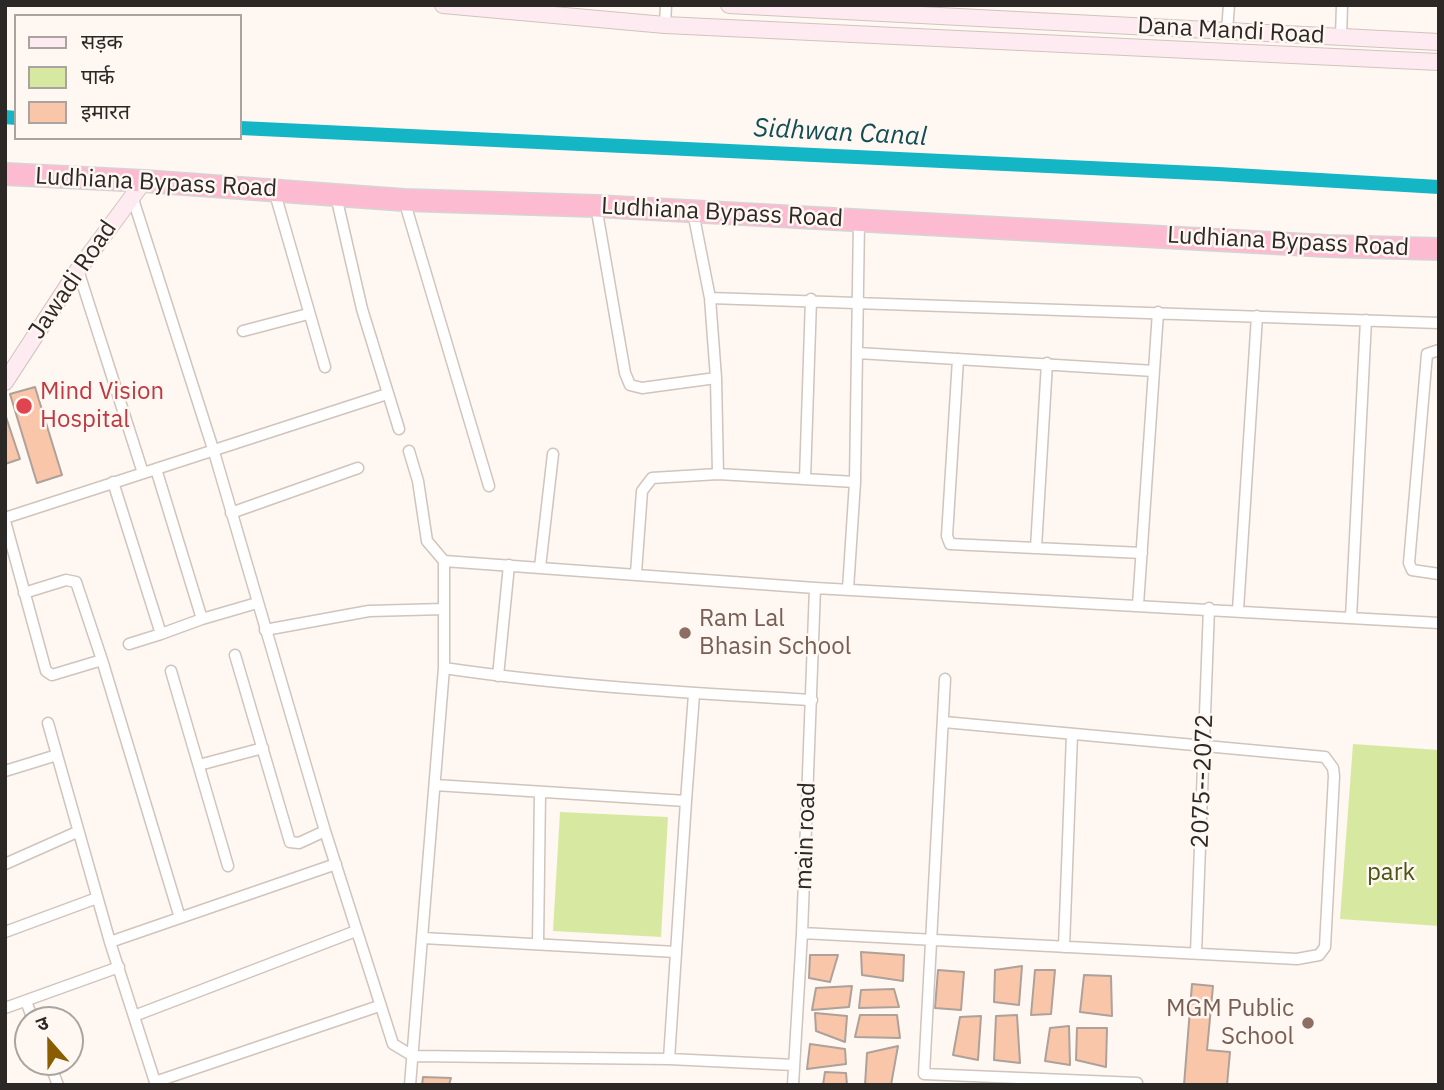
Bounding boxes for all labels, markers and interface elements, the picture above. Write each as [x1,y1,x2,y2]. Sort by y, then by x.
street label: Dana Mandi Road [1137,12,1325,50]
legend [14,14,242,140]
text: सड़क [81,27,123,55]
text: पार्क [81,62,115,90]
text: इमारत [81,97,130,125]
water label: Sidhwan Canal [752,113,928,153]
street label: Ludhiana Bypass Road [34,162,278,204]
street label: Ludhiana Bypass Road [600,192,844,234]
street label: Jawadi Road [23,215,123,345]
street label: Ludhiana Bypass Road [1166,221,1410,263]
place label: Mind Vision Hospital [40,378,164,434]
marker: Mind Vision Hospital [14,396,34,416]
place label: Ram Lal Bhasin School [699,605,851,661]
marker: Ram Lal Bhasin School [677,625,693,641]
street label: 2075--2072 [1186,713,1220,849]
street label: main road [790,782,822,890]
park label: park [1367,859,1415,887]
place label: MGM Public School [1166,995,1294,1051]
north arrow [14,1006,84,1076]
text: उ [33,1010,52,1036]
marker: MGM Public School [1300,1015,1316,1031]

